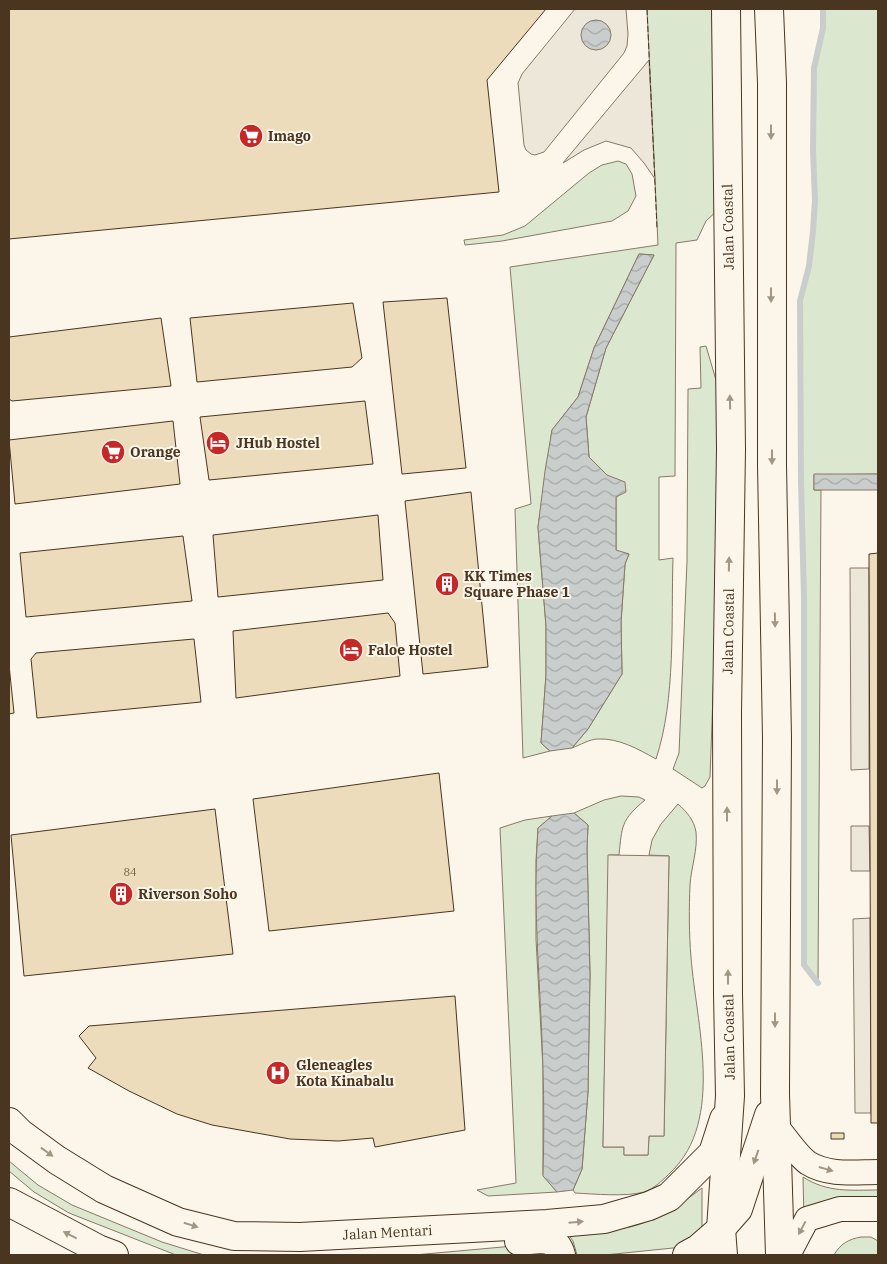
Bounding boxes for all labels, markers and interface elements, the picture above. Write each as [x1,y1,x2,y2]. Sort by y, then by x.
supermarket icon: Imago [238,123,264,149]
one-way arrow [767,124,775,140]
place label: Imago [268,127,311,145]
street label: Jalan Coastal [718,184,738,270]
one-way arrow [767,287,775,303]
one-way arrow [726,394,734,410]
hotel icon: JHub Hostel [205,430,231,456]
place label: JHub Hostel [236,434,320,452]
supermarket icon: Orange [100,439,126,465]
place label: Orange [130,443,181,461]
one-way arrow [768,449,776,465]
one-way arrow [725,556,733,572]
place label: KK Times Square Phase 1 [464,567,570,601]
building icon: KK Times Square Phase 1 [434,571,460,597]
street label: Jalan Coastal [719,588,738,675]
one-way arrow [771,612,779,628]
hotel icon: Faloe Hostel [338,637,364,663]
place label: Faloe Hostel [368,641,453,659]
one-way arrow [773,779,781,795]
one-way arrow [723,806,731,822]
house number: 84 [123,865,137,879]
building icon: Riverson Soho [108,881,134,907]
place label: Riverson Soho [138,885,237,903]
one-way arrow [724,969,732,985]
street label: Jalan Coastal [719,994,739,1080]
one-way arrow [771,1012,779,1028]
place label: Gleneagles Kota Kinabalu [296,1056,394,1090]
hospital icon: Gleneagles Kota Kinabalu [265,1060,291,1086]
one-way arrow [40,1147,53,1157]
one-way arrow [752,1150,759,1165]
one-way arrow [818,1166,833,1174]
one-way arrow [569,1217,585,1225]
street label: Jalan Mentari [342,1221,433,1244]
one-way arrow [798,1221,807,1234]
one-way arrow [183,1222,198,1230]
one-way arrow [63,1231,77,1239]

